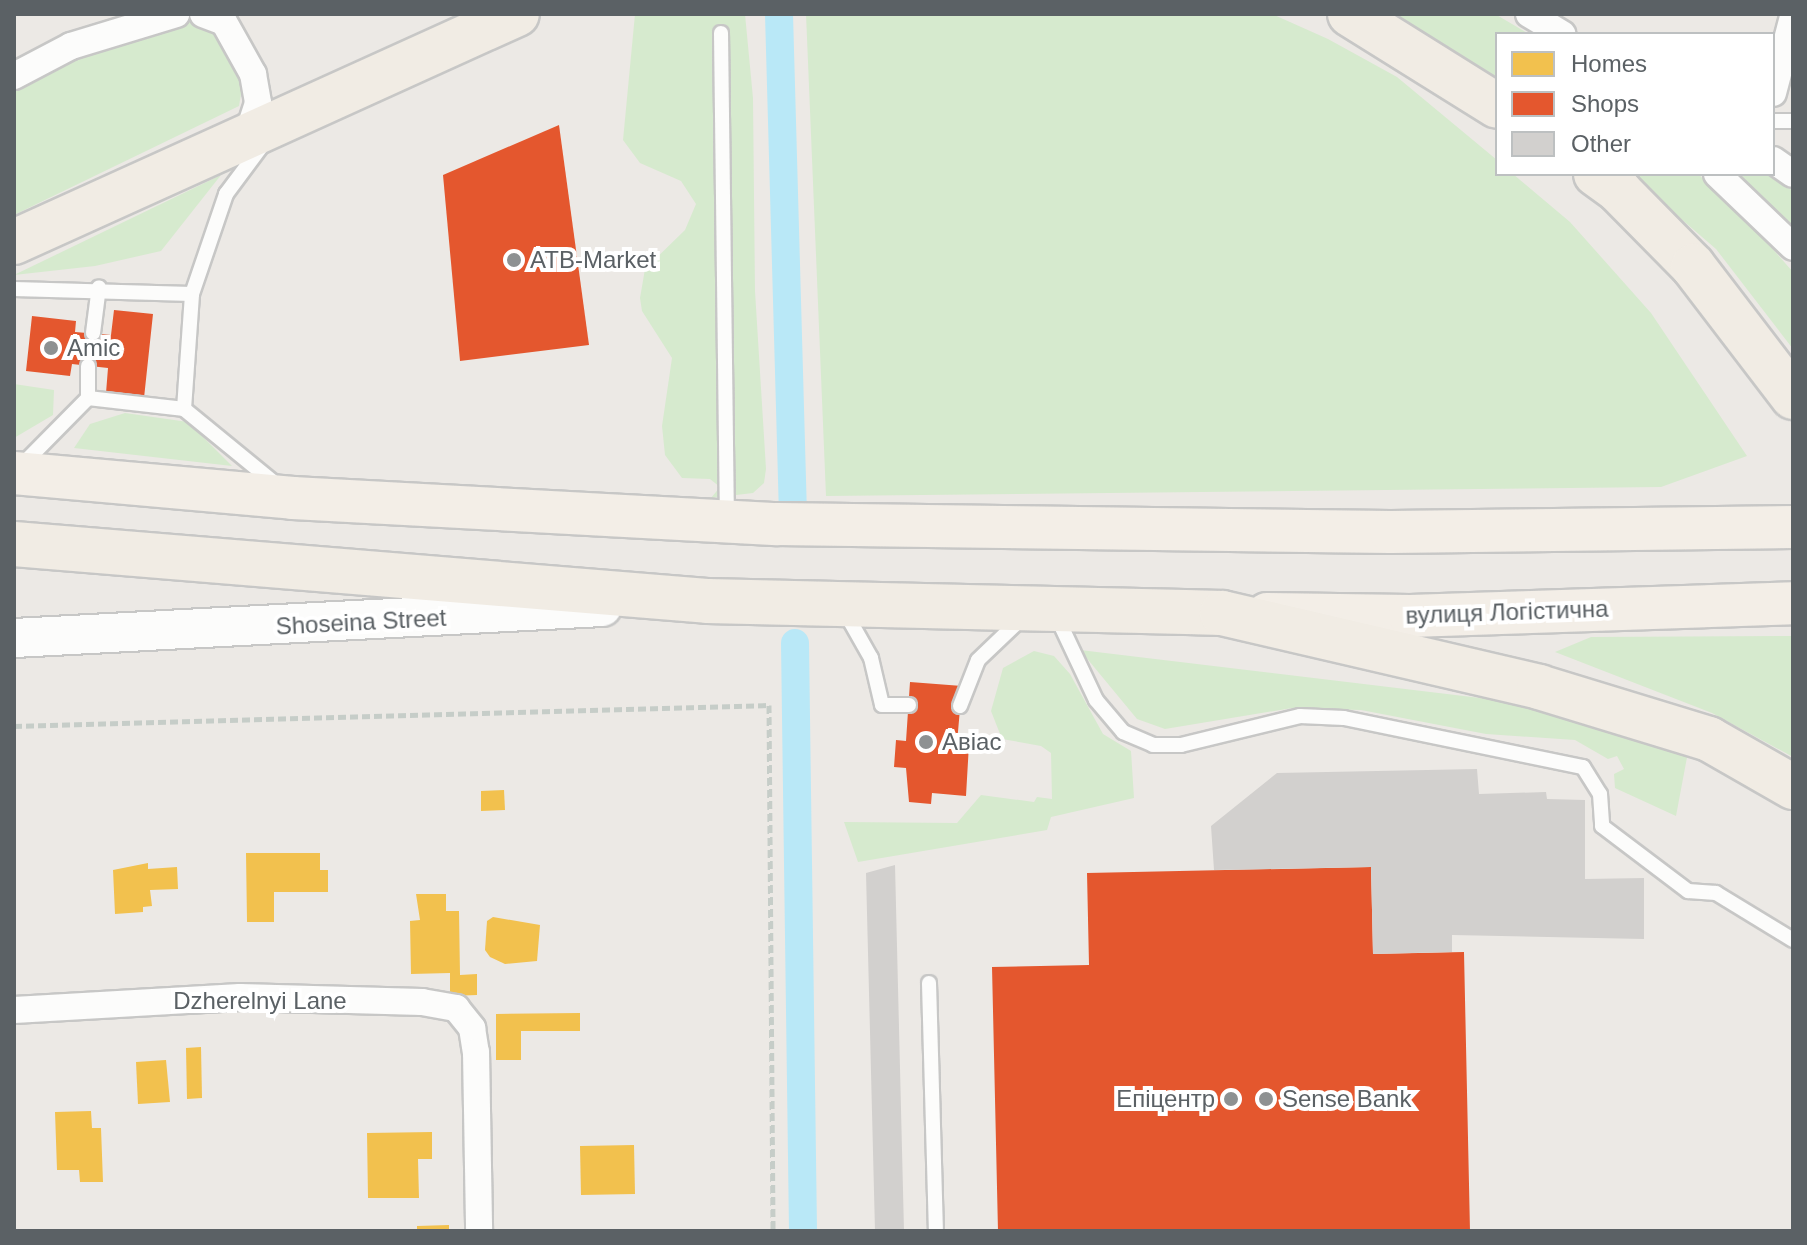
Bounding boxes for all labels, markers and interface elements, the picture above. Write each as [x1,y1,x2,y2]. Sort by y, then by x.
legend [1495,32,1775,176]
text: Homes [1571,50,1647,77]
text: Shops [1571,90,1639,117]
text: Other [1571,130,1631,157]
place label: ATB-Market [530,246,656,274]
marker: ATB-Market [505,251,523,269]
place label: Amic [67,334,120,362]
marker: Amic [42,339,60,357]
street label: вулиця Логістична [1405,594,1609,630]
street label: Shoseina Street [275,603,447,641]
place label: Авіас [942,728,1001,756]
marker: Авіас [917,733,935,751]
street label: Dzherelnyi Lane [173,987,347,1015]
place label: Епіцентр [1116,1085,1215,1113]
place label: Sense Bank [1282,1085,1411,1113]
marker: Епіцентр [1222,1090,1240,1108]
marker: Sense Bank [1257,1090,1275,1108]

